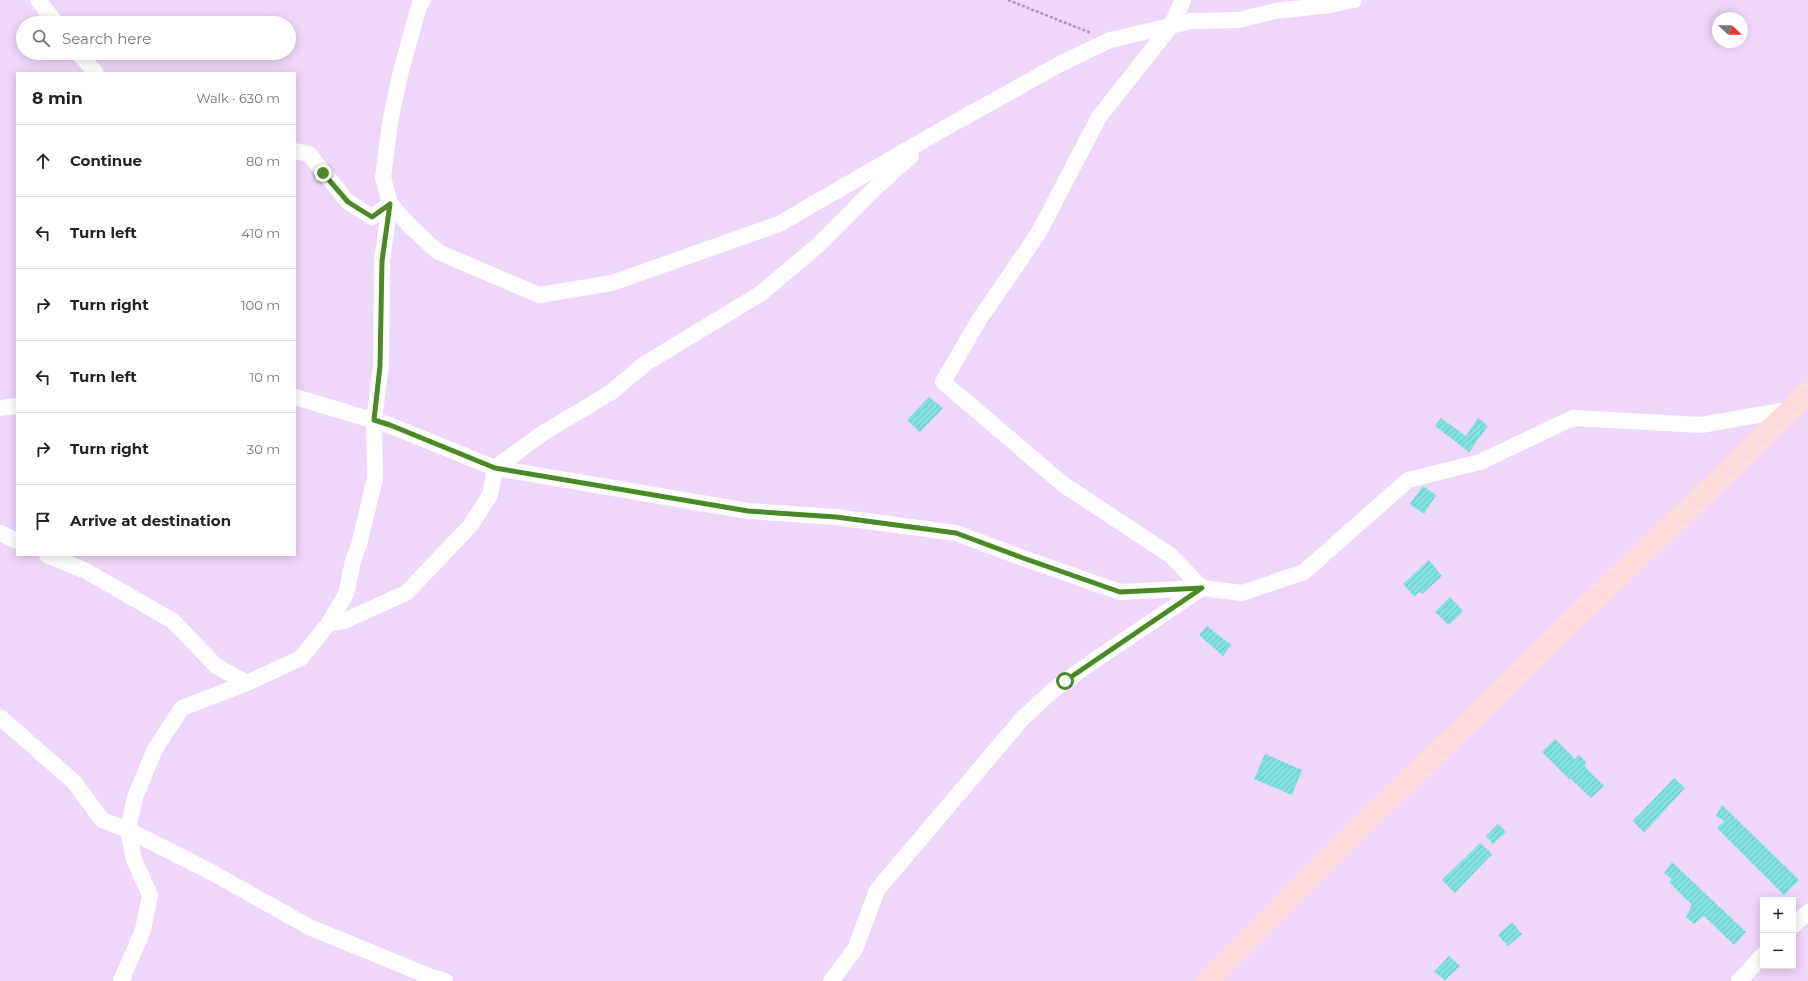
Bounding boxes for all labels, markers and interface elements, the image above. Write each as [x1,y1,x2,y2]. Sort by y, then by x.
north arrow [1712,12,1748,48]
search box [16,16,296,60]
icon: search [30,27,52,49]
text: Search here [62,29,151,48]
text: 8 min [32,88,83,108]
text: Walk · 630 m [196,90,280,106]
icon: ahead [32,150,54,172]
text: Continue [70,151,142,170]
text: 80 m [246,153,280,169]
route end [314,164,332,182]
icon: left [32,222,54,244]
text: Turn left [70,223,137,242]
text: 410 m [241,225,280,241]
icon: right [32,294,54,316]
text: Turn right [70,295,149,314]
text: 100 m [241,297,280,313]
icon: left [32,366,54,388]
text: Turn left [70,367,137,386]
text: 10 m [250,369,280,385]
icon: right [32,438,54,460]
text: Turn right [70,439,149,458]
text: 30 m [247,441,280,457]
icon: arrive [32,510,54,532]
text: Arrive at destination [70,511,231,530]
route start [1056,672,1074,690]
map controls [1760,897,1796,969]
button: + [1760,897,1796,933]
button: − [1760,933,1796,969]

